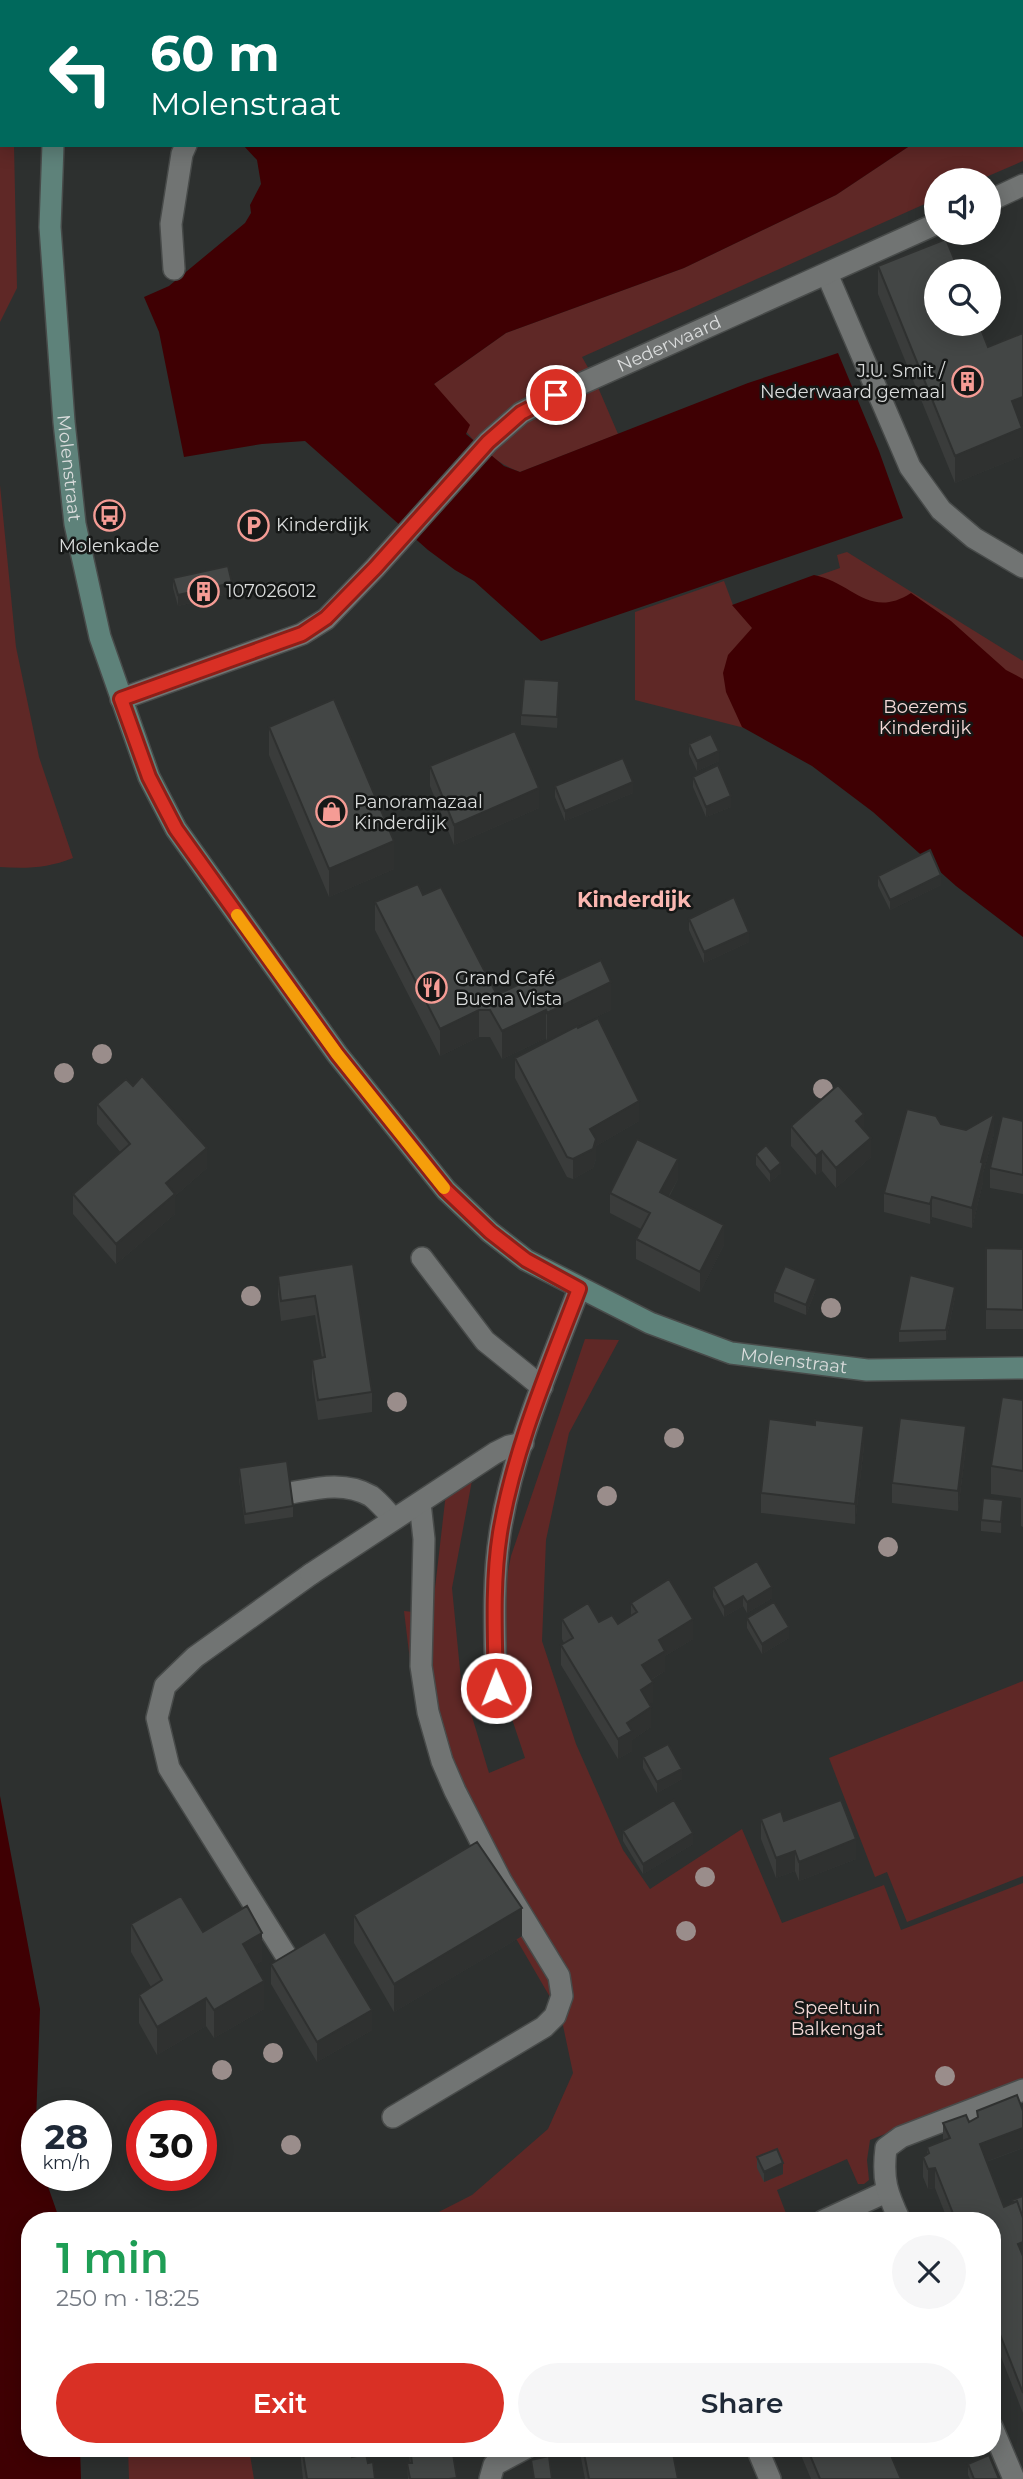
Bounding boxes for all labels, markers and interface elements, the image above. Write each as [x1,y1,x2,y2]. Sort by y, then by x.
text: 60 m [150,24,280,83]
icon: left [35,28,126,119]
text: Molenstraat [150,84,341,123]
map controls [924,168,1001,336]
button: sound [924,168,1001,245]
button: search [924,259,1001,336]
street label: Nederwaard [614,311,725,377]
place label: J.U. Smit / Nederwaard gemaal [760,360,946,403]
building icon: J.U. Smit / Nederwaard gemaal [951,364,985,398]
pin [526,365,586,425]
icon: arrive [537,376,575,414]
street label: Molenstraat [52,414,86,523]
bus stop icon: Molenkade [92,499,126,533]
parking icon: Kinderdijk [236,508,270,542]
place label: Kinderdijk [276,514,369,536]
place label: Molenkade [59,535,159,557]
building icon: 107026012 [186,574,220,608]
place label: 107026012 [226,580,316,602]
park label: Boezems Kinderdijk [879,696,972,739]
place label: Panoramazaal Kinderdijk [354,791,483,834]
shop icon: Panoramazaal Kinderdijk [314,795,348,829]
district label: Kinderdijk [577,887,691,912]
place label: Grand Café Buena Vista [455,967,562,1010]
restaurant icon: Grand Café Buena Vista [415,971,449,1005]
street label: Molenstraat [739,1343,849,1378]
position arrow [459,1651,533,1725]
park label: Speeltuin Balkengat [791,1997,883,2040]
speed limit sign: 30 [126,2100,217,2191]
text: 28 [45,2115,88,2158]
text: km/h [42,2152,91,2174]
text: 1 min [56,2232,169,2284]
button: close [892,2235,966,2309]
text: 250 m · 18:25 [56,2284,200,2312]
button: Exit [56,2363,504,2443]
button: Share [518,2363,966,2443]

